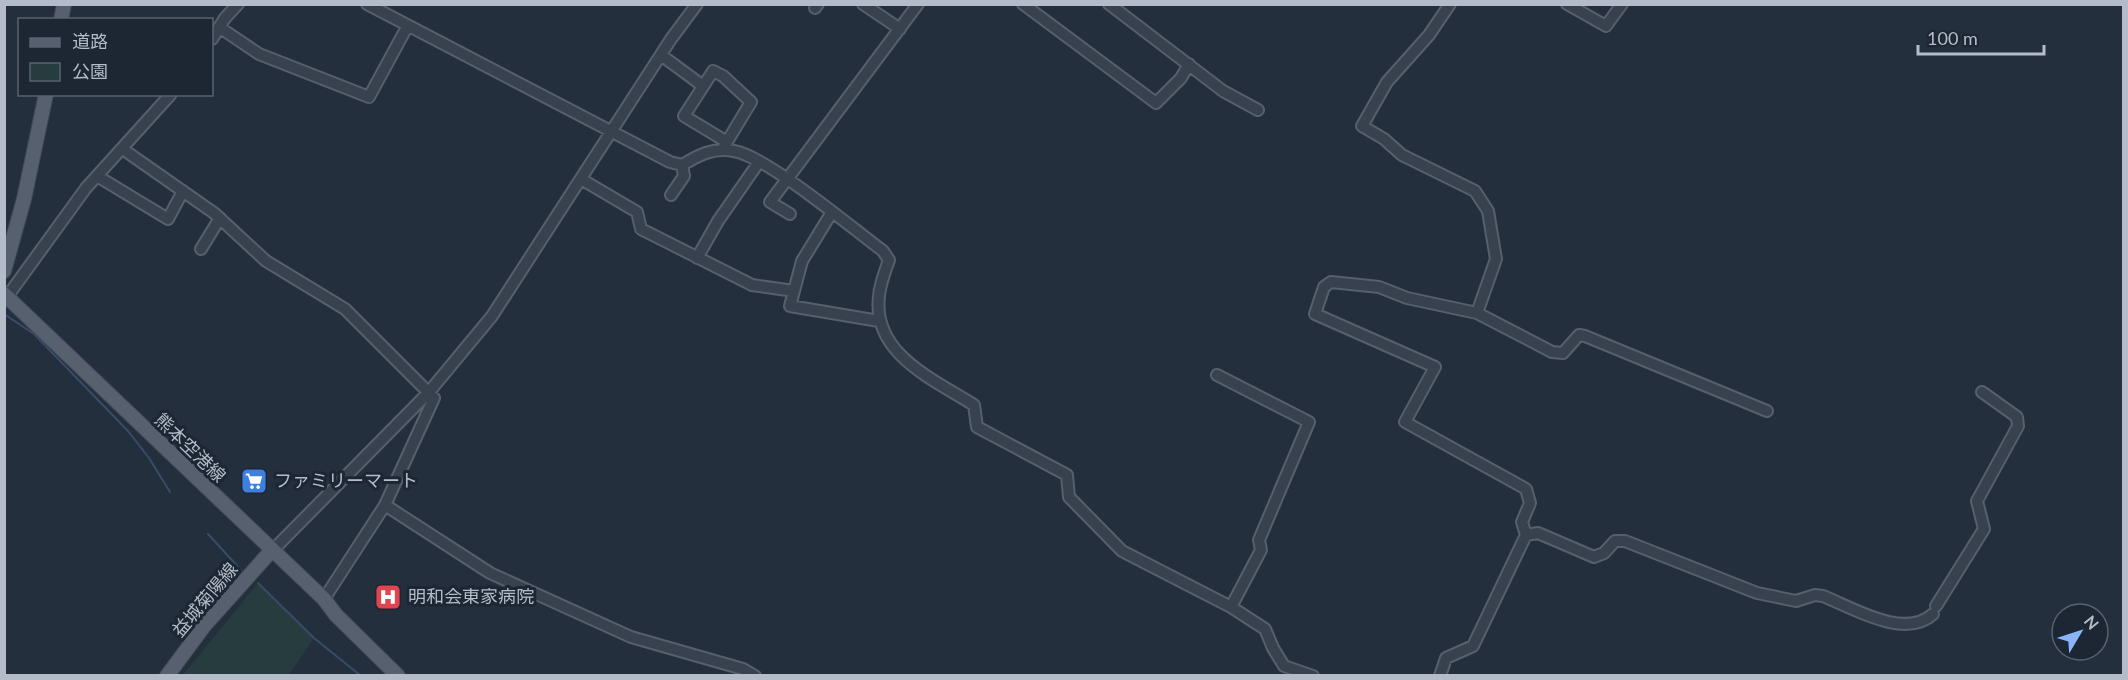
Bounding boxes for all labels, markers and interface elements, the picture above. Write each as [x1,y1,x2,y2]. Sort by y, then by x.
legend [18,18,213,96]
scale bar [1918,18,2044,56]
text: 100 m [1927,27,1978,49]
text: 道路 [72,30,108,52]
text: 公園 [72,60,108,82]
street label: 熊本空港線 [151,408,231,486]
supermarket icon: ファミリーマート [239,466,269,496]
place label: ファミリーマート [274,469,418,491]
street label: 益城菊陽線 [167,558,242,641]
hospital icon: 明和会東家病院 [373,582,403,612]
place label: 明和会東家病院 [408,585,534,607]
north arrow [2050,602,2110,662]
text: N [2081,611,2103,633]

